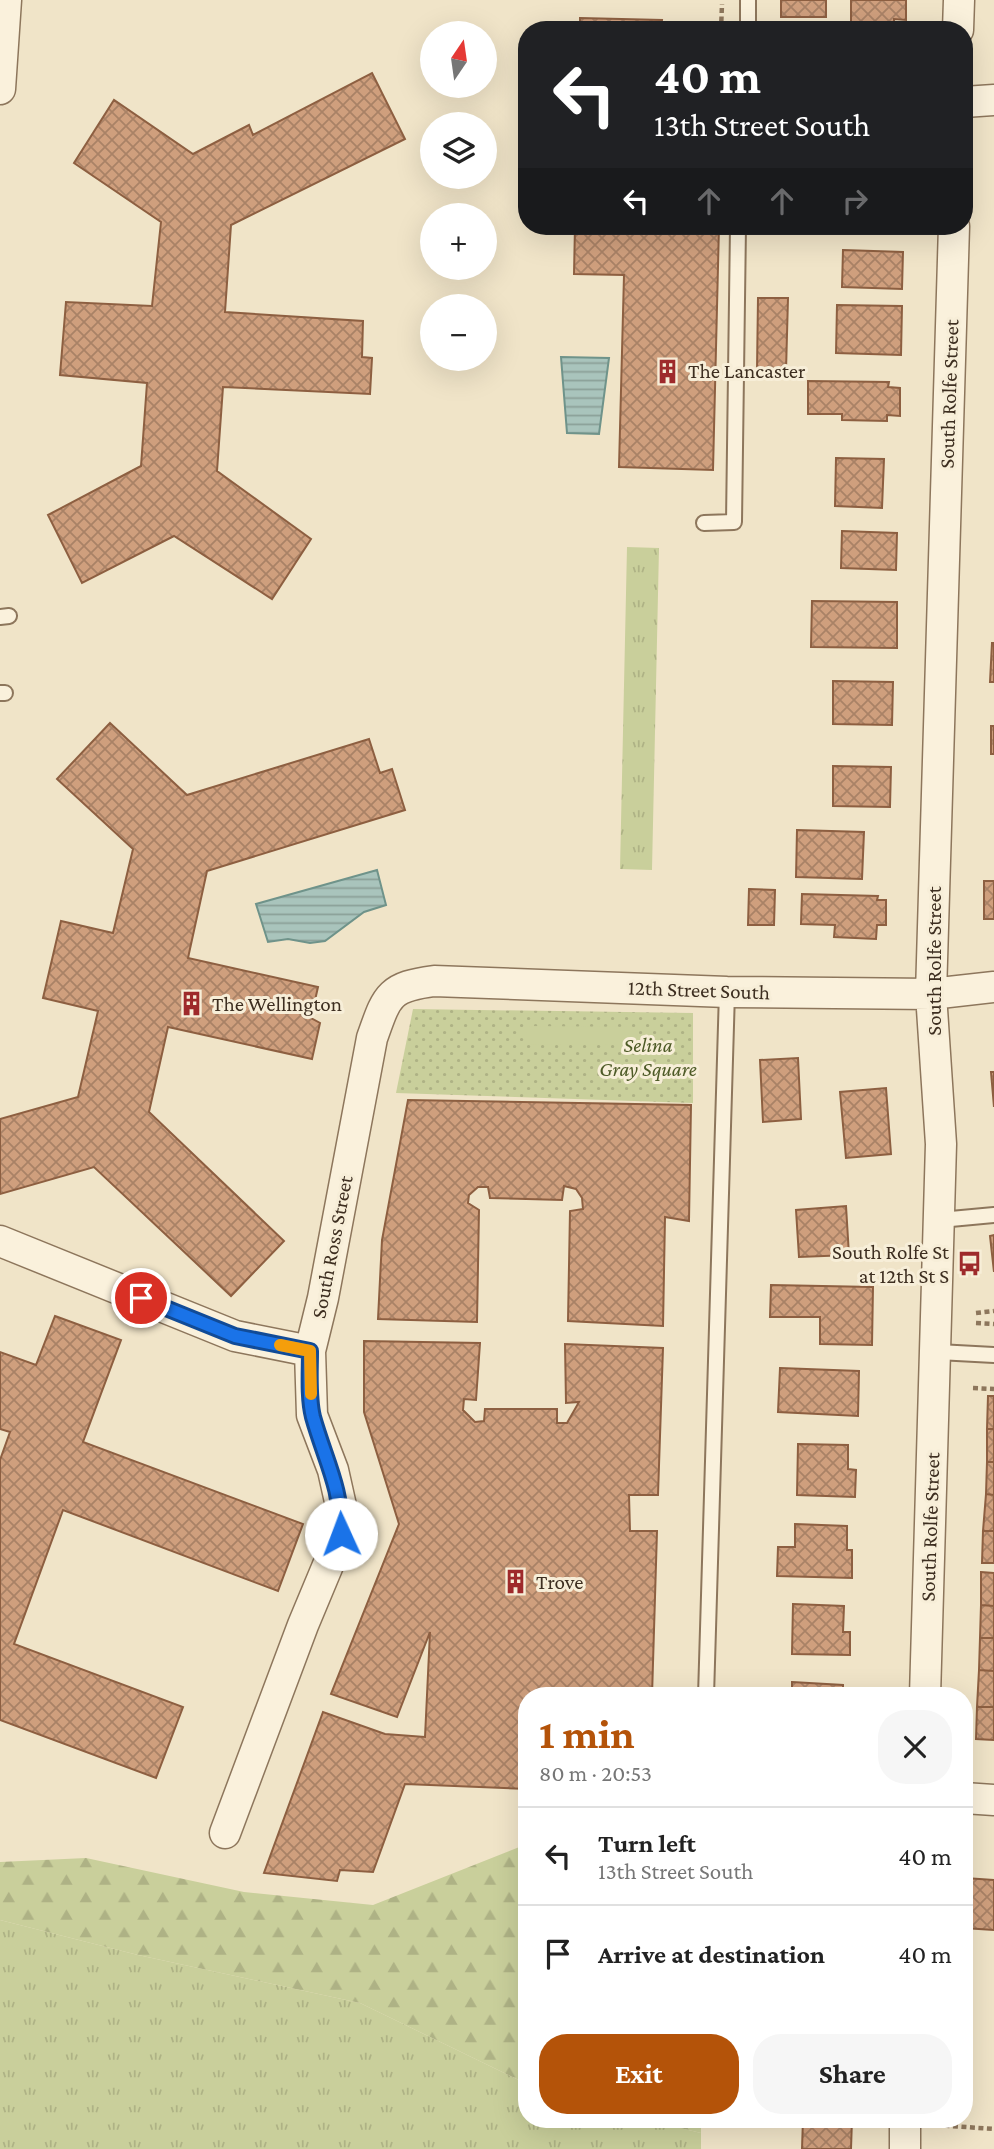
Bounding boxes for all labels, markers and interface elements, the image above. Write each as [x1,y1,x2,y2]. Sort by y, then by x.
north arrow [420,21,497,98]
map controls [420,21,497,371]
icon: left [539,49,630,140]
text: 40 m [654,49,761,104]
text: 13th Street South [654,107,870,143]
button: layers [420,112,497,189]
icon: left [617,182,655,220]
icon: ahead [690,182,728,220]
icon: ahead [763,182,801,220]
icon: right [836,182,874,220]
button: + [420,203,497,280]
button: − [420,294,497,371]
street label: South Rolfe Street [934,318,964,469]
building icon: The Lancaster [654,357,682,385]
place label: The Lancaster [688,359,806,383]
street label: South Rolfe Street [922,885,946,1036]
street label: 12th Street South [628,976,770,1004]
building icon: The Wellington [178,990,206,1018]
place label: The Wellington [212,992,342,1016]
park label: Selina Gray Square [599,1033,697,1081]
street label: South Ross Street [306,1173,358,1320]
place label: South Rolfe St at 12th St S [832,1240,950,1288]
bus stop icon: South Rolfe St at 12th St S [955,1250,983,1278]
pin [111,1268,171,1328]
icon: arrive [122,1279,160,1317]
street label: South Rolfe Street [915,1451,945,1602]
position arrow [304,1497,378,1571]
building icon: Trove [502,1568,530,1596]
place label: Trove [536,1570,584,1594]
text: 1 min [539,1710,635,1757]
button: close [878,1710,952,1784]
text: 80 m · 20:53 [539,1760,652,1786]
text: Turn left [598,1829,696,1858]
icon: left [539,1837,577,1875]
text: 40 m [898,1842,952,1871]
text: 13th Street South [598,1858,753,1884]
icon: arrive [539,1935,577,1973]
text: Arrive at destination [598,1940,825,1969]
text: 40 m [898,1940,952,1969]
button: Exit [539,2034,739,2114]
button: Share [753,2034,952,2114]

